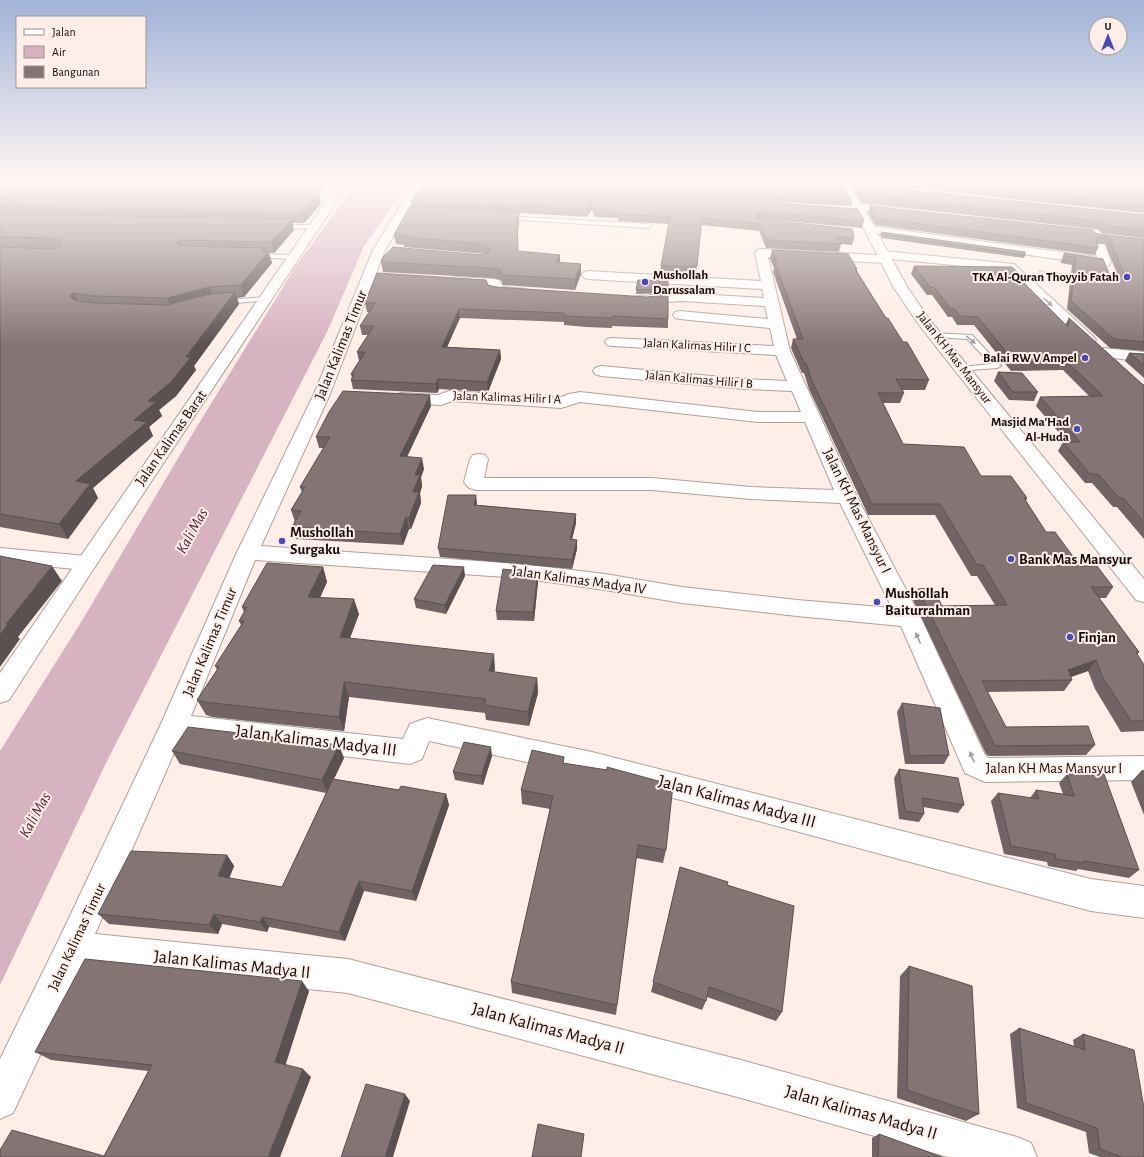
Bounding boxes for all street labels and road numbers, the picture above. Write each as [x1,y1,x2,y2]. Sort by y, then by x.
street label: Jalan Kalimas Timur [312,288,370,402]
street label: Jalan KH Mas Mansyur [914,310,994,407]
street label: Jalan Kalimas Hilir I C [643,337,751,355]
street label: Jalan Kalimas Hilir I B [645,369,753,391]
street label: Jalan Kalimas Barat [133,387,210,488]
street label: Jalan Kalimas Hilir I A [453,390,562,406]
street label: Jalan KH Mas Mansyur I [820,446,894,576]
street label: Jalan Kalimas Madya IV [511,563,648,597]
street label: Jalan Kalimas Timur [180,585,240,699]
street label: Jalan Kalimas Madya III [234,722,398,760]
street label: Jalan KH Mas Mansyur I [986,761,1122,776]
street label: Jalan Kalimas Madya III [656,772,818,832]
street label: Jalan Kalimas Timur [46,881,108,993]
street label: Jalan Kalimas Madya II [153,948,311,982]
street label: Jalan Kalimas Madya II [470,1000,626,1058]
street label: Jalan Kalimas Madya II [783,1083,939,1143]

